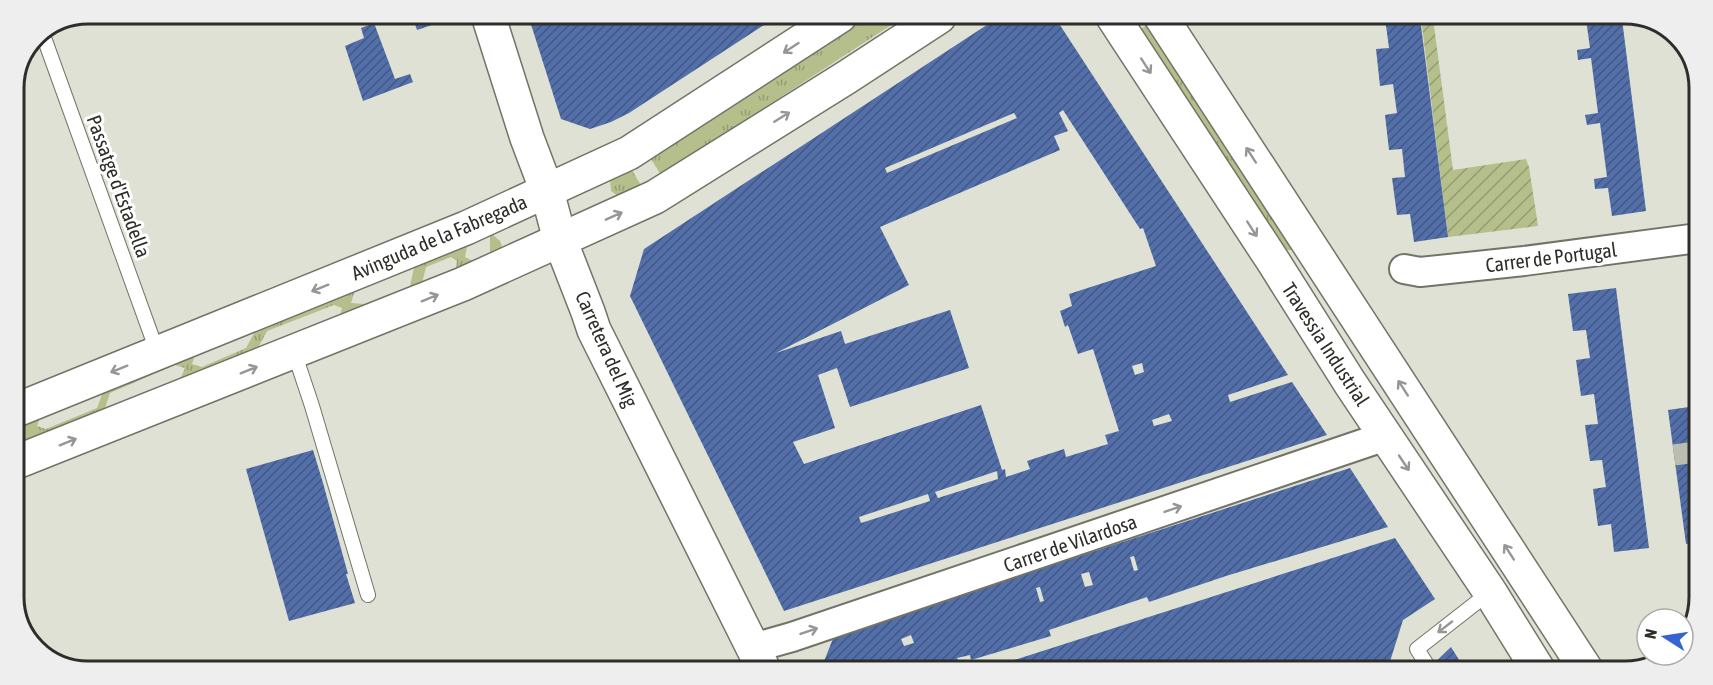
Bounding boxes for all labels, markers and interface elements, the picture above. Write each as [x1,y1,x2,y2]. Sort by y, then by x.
one-way arrow [783,42,800,54]
one-way arrow [1139,57,1152,74]
one-way arrow [773,111,790,123]
street label: Passatge d'Estadella [83,112,155,260]
one-way arrow [1244,146,1257,163]
street label: Avinguda de la Fabregada [348,190,530,284]
one-way arrow [604,209,622,221]
one-way arrow [1246,220,1258,237]
street label: Carrer de Portugal [1484,237,1619,276]
street label: Travessia Industrial [1278,278,1375,410]
one-way arrow [311,283,329,294]
street label: Carretera del Mig [571,287,643,411]
one-way arrow [421,292,439,303]
one-way arrow [111,364,129,375]
one-way arrow [240,364,258,375]
one-way arrow [1396,380,1409,397]
one-way arrow [58,436,77,447]
one-way arrow [1398,454,1410,471]
one-way arrow [1163,502,1182,513]
street label: Carrer de Vilardosa [1000,509,1140,577]
one-way arrow [1503,543,1516,560]
north arrow [1635,607,1695,667]
one-way arrow [1437,621,1453,634]
one-way arrow [799,625,818,636]
text: N [1641,627,1660,640]

